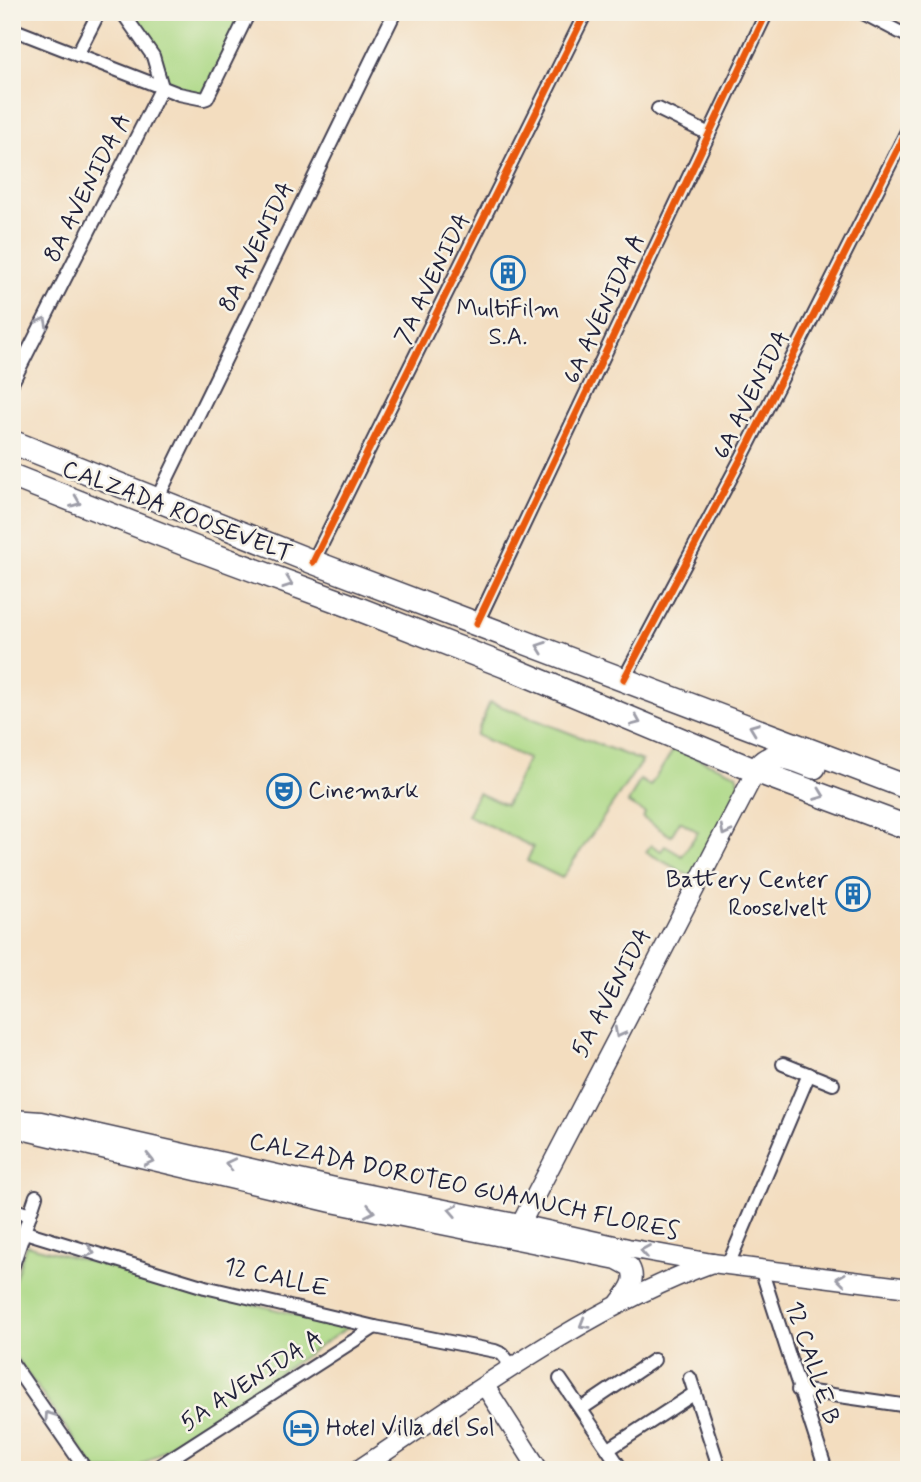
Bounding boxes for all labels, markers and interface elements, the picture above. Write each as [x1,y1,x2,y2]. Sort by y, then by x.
street label: 8A AVENIDA A [37,108,139,268]
street label: 8A AVENIDA [212,177,302,317]
street label: 7A AVENIDA [388,208,478,350]
street label: 6A AVENIDA A [557,229,653,389]
building icon: MultiFilm S.A. [489,254,527,292]
place label: MultiFilm S.A. [456,294,560,353]
one-way arrow [35,317,49,329]
street label: 6A AVENIDA [706,326,798,464]
street label: CALZADA ROOSEVELT [58,454,296,570]
one-way arrow [69,493,81,507]
one-way arrow [282,575,294,589]
one-way arrow [535,641,547,655]
one-way arrow [629,713,642,727]
one-way arrow [748,722,760,736]
theatre icon: Cinemark [265,772,303,810]
place label: Cinemark [308,776,419,807]
one-way arrow [814,787,826,801]
one-way arrow [719,824,733,836]
place label: Battery Center Rooselvelt [666,865,829,924]
building icon: Battery Center Rooselvelt [834,875,872,913]
street label: 5A AVENIDA [565,923,659,1063]
one-way arrow [614,1026,628,1038]
street label: CALZADA DOROTEO GUAMUCH FLORES [246,1126,682,1248]
one-way arrow [143,1152,155,1166]
one-way arrow [224,1158,236,1172]
one-way arrow [364,1202,376,1217]
one-way arrow [447,1204,459,1219]
one-way arrow [84,1244,96,1259]
one-way arrow [639,1244,650,1259]
street label: 12 CALLE [221,1251,331,1305]
one-way arrow [835,1272,847,1287]
street label: 12 CALLE B [777,1297,847,1429]
one-way arrow [579,1316,592,1329]
street label: 5A AVENIDA A [175,1323,329,1439]
hotel icon: Hotel Villa del Sol [282,1409,320,1447]
one-way arrow [45,1411,57,1424]
place label: Hotel Villa del Sol [326,1413,495,1444]

